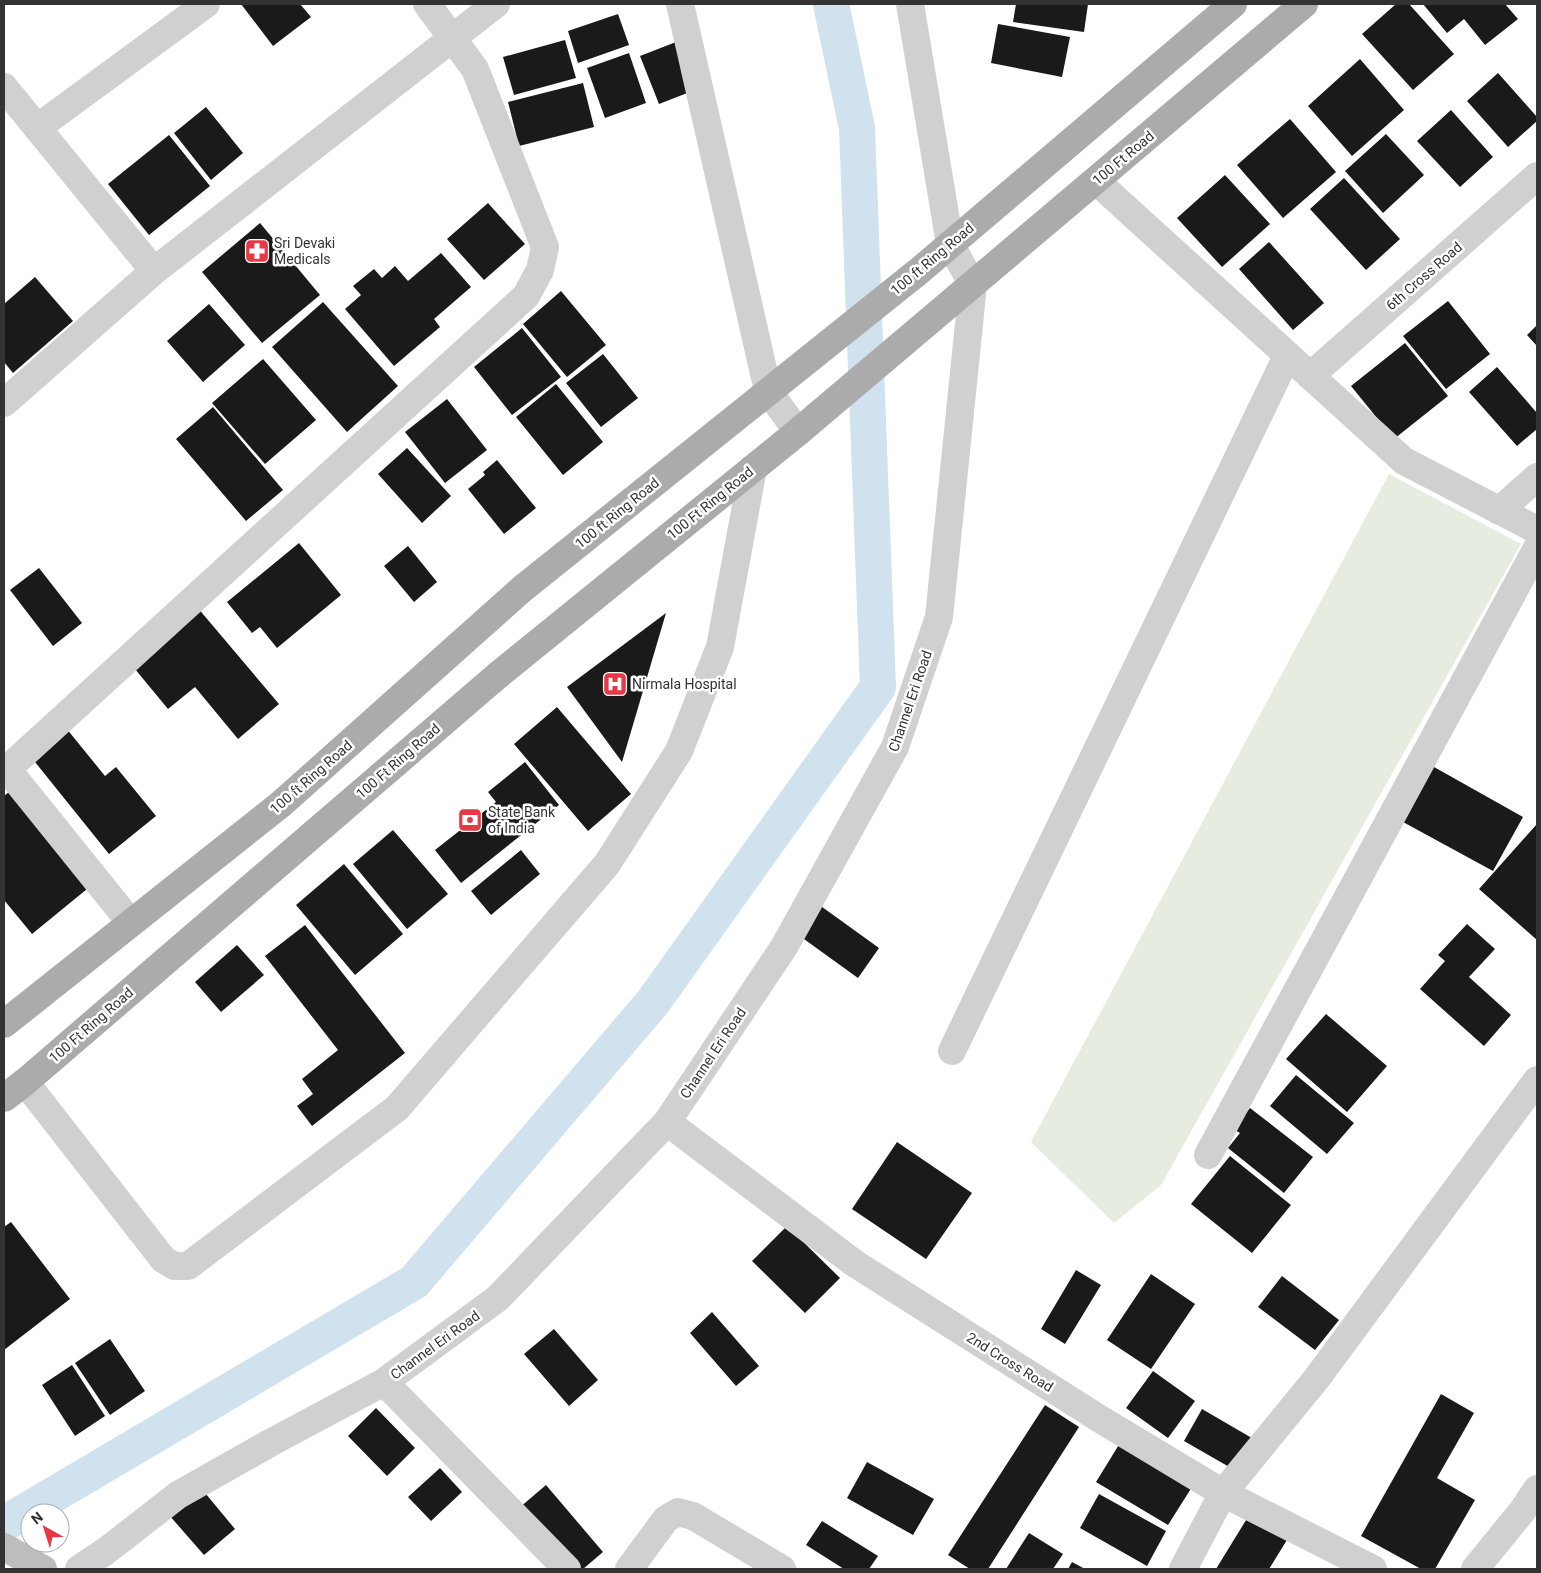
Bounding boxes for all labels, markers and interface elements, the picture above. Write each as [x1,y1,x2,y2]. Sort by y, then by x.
street label: 100 Ft Road [1089,128,1157,188]
street label: 100 ft Ring Road [887,220,977,298]
place label: Sri Devaki Medicals [274,235,335,267]
pharmacy icon: Sri Devaki Medicals [244,238,270,264]
street label: 6th Cross Road [1383,239,1465,313]
street label: 100 Ft Ring Road [664,463,756,543]
street label: 100 ft Ring Road [572,474,662,552]
street label: Channel Eri Road [885,648,935,754]
hospital icon: Nirmala Hospital [602,671,628,697]
place label: Nirmala Hospital [632,676,737,692]
street label: 100 Ft Ring Road [353,720,443,802]
street label: 100 ft Ring Road [267,737,355,817]
place label: State Bank of India [488,804,556,836]
bank icon: State Bank of India [457,807,483,833]
street label: 100 Ft Ring Road [46,984,136,1066]
street label: Channel Eri Road [677,1005,749,1101]
street label: Channel Eri Road [387,1307,483,1383]
street label: 2nd Cross Road [964,1329,1056,1395]
north arrow [20,1503,70,1553]
text: N [28,1509,46,1527]

